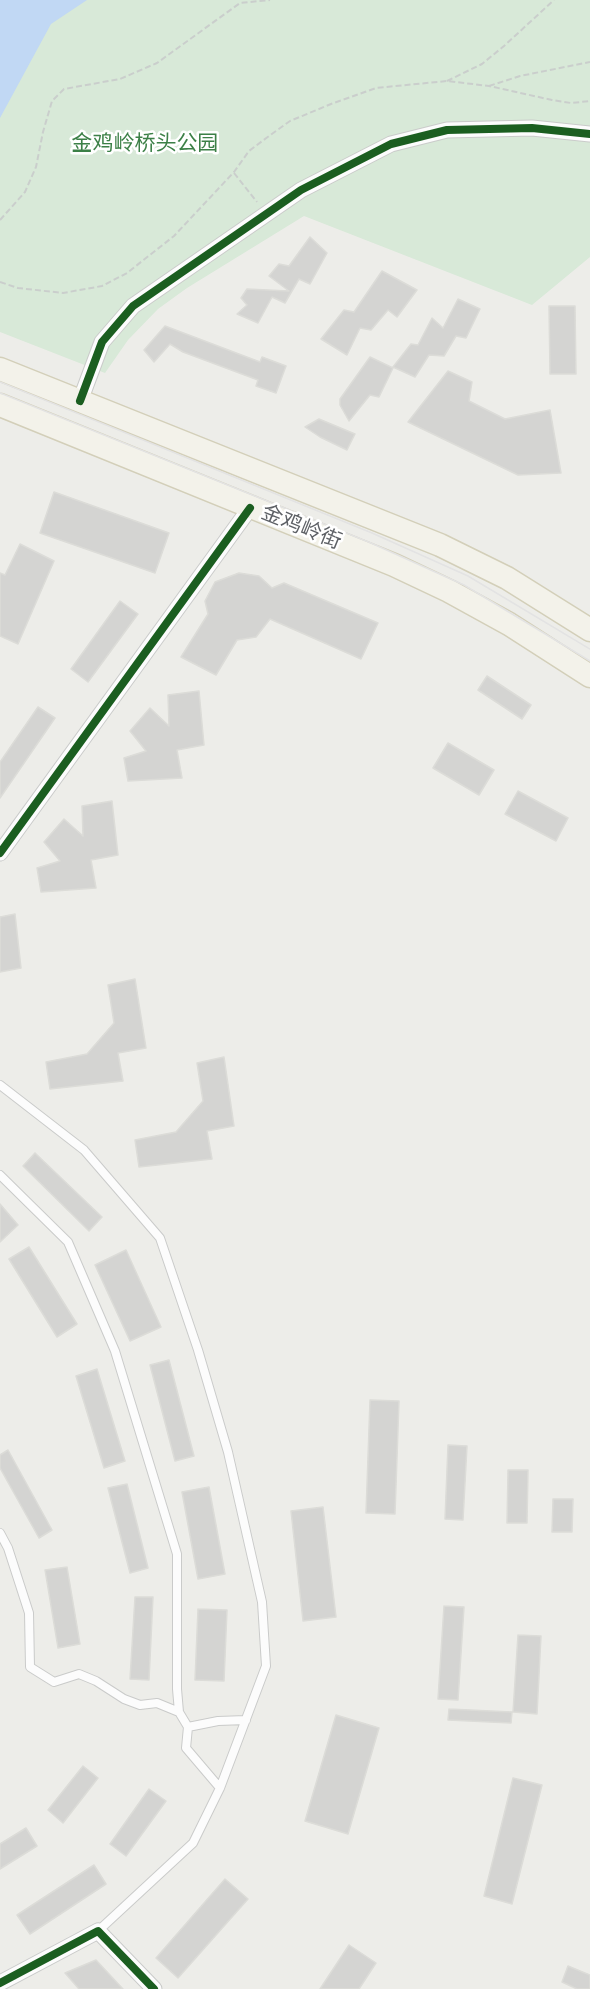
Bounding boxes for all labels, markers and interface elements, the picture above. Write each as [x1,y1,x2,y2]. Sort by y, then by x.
park label: 金鸡岭桥头公园 [72,131,218,157]
street label: 金鸡岭街 [257,501,345,555]

